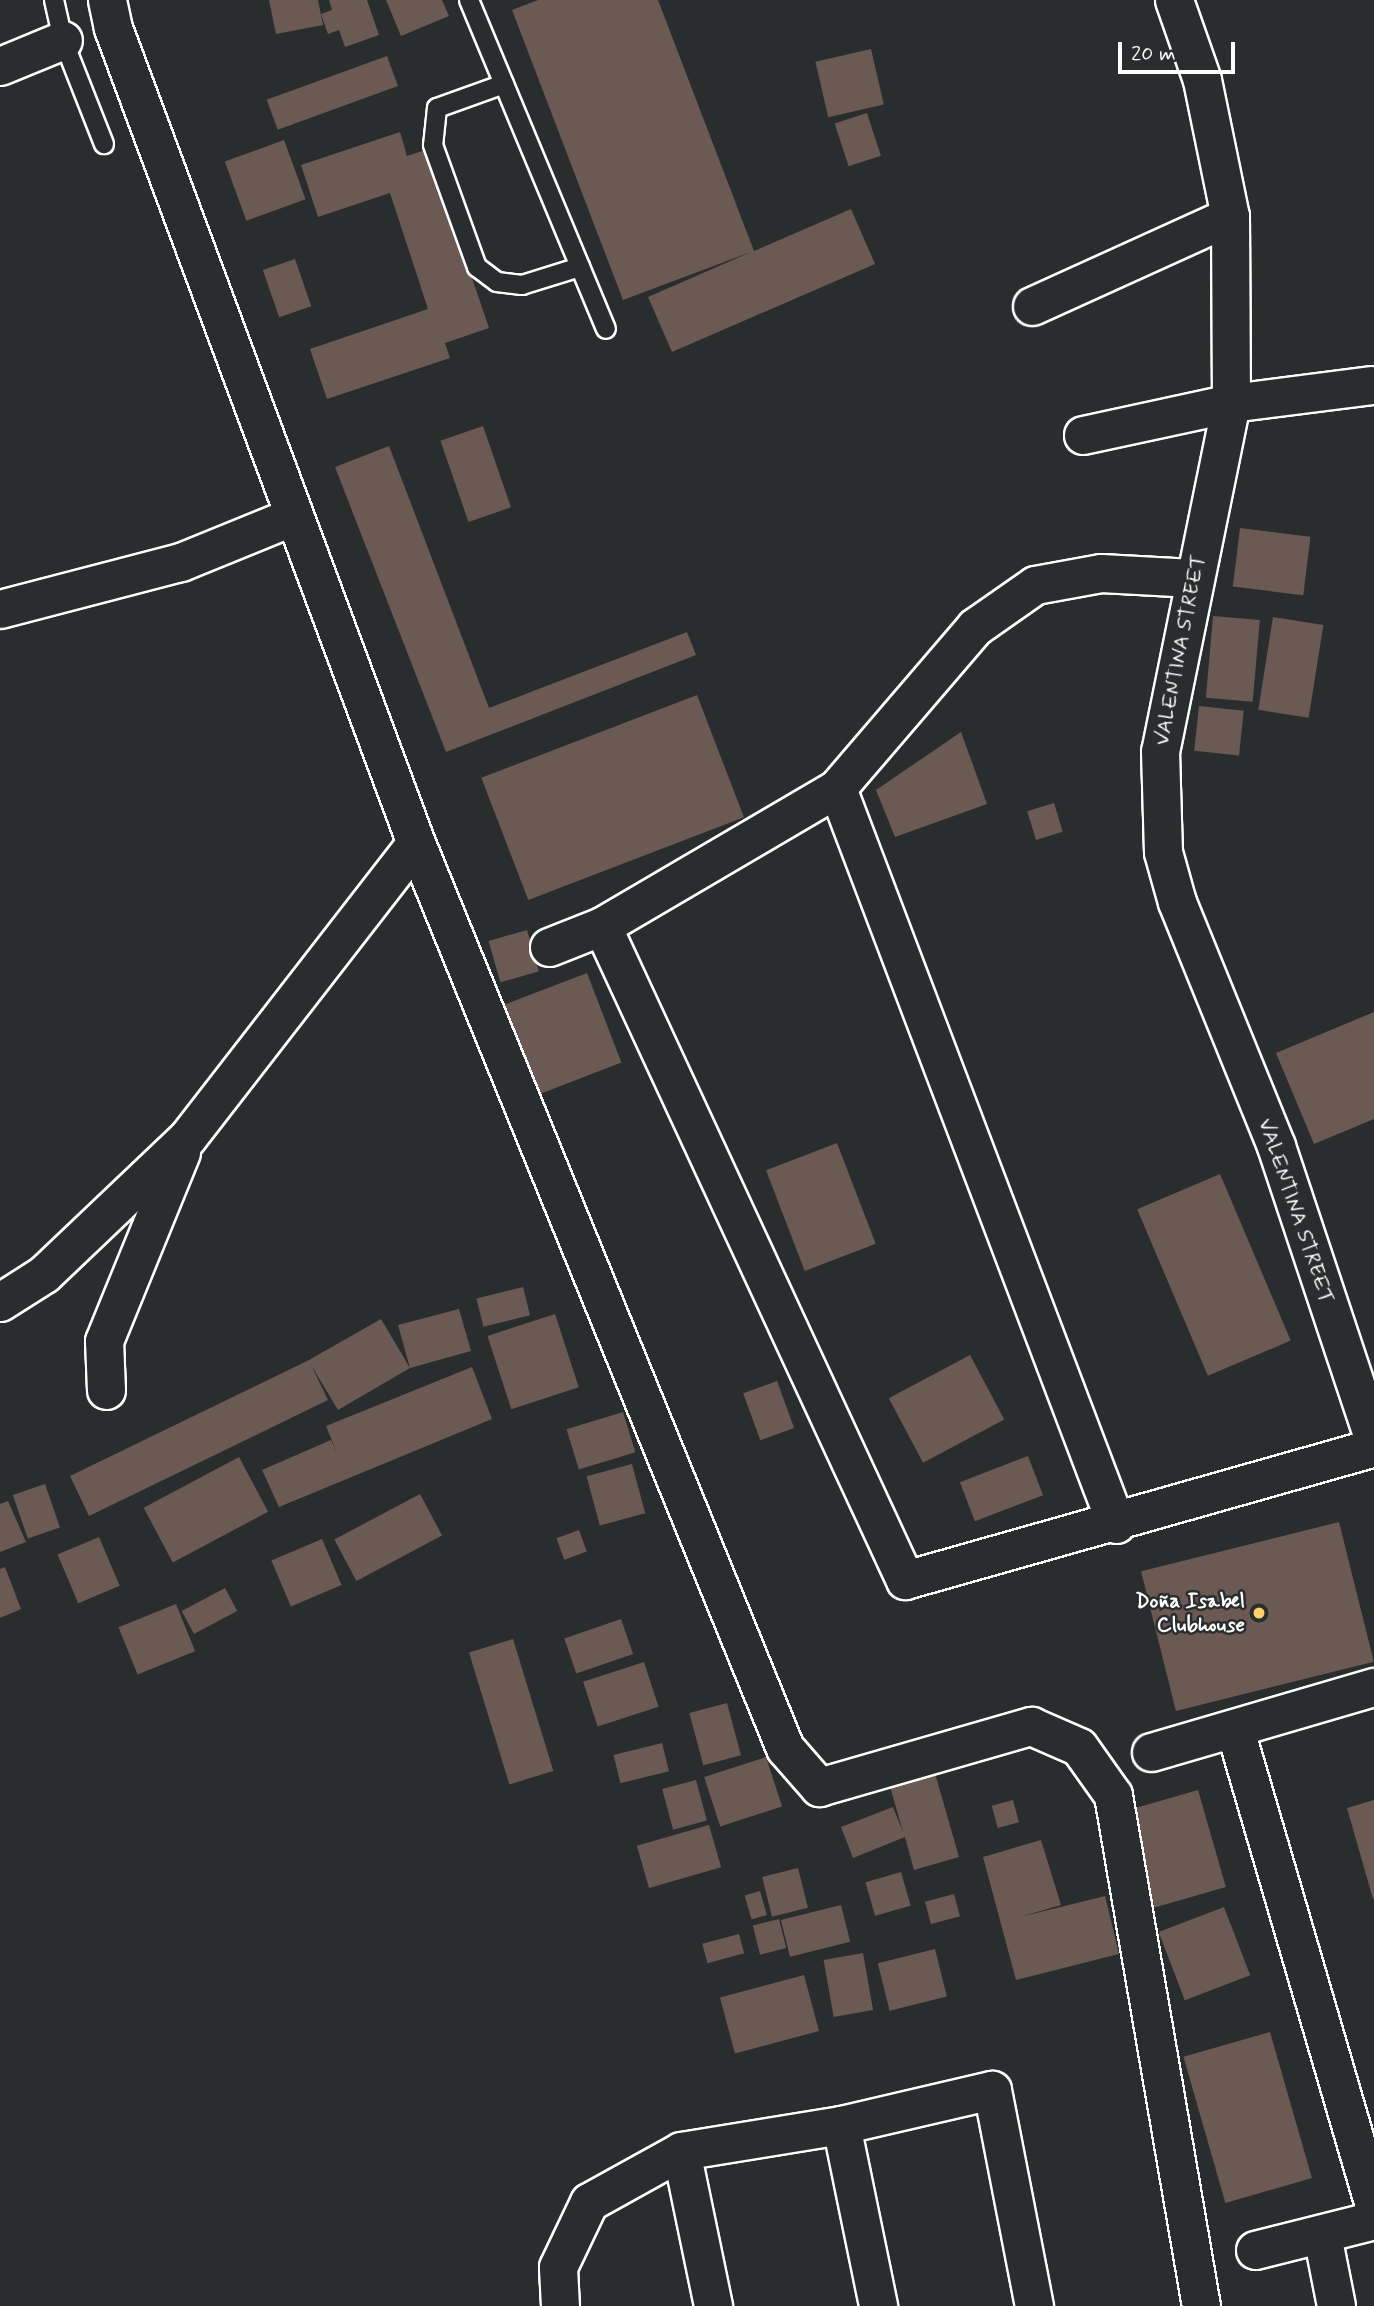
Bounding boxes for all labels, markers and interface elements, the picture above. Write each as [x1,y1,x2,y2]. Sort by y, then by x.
scale bar [1122,28,1239,72]
text: 20 m [1131,40,1176,68]
street label: VALENTINA STREET [1149,551,1211,749]
street label: VALENTINA STREET [1252,1114,1340,1308]
place label: Doña Isabel Clubhouse [1139,1588,1245,1638]
marker: Doña Isabel Clubhouse [1251,1605,1267,1621]

